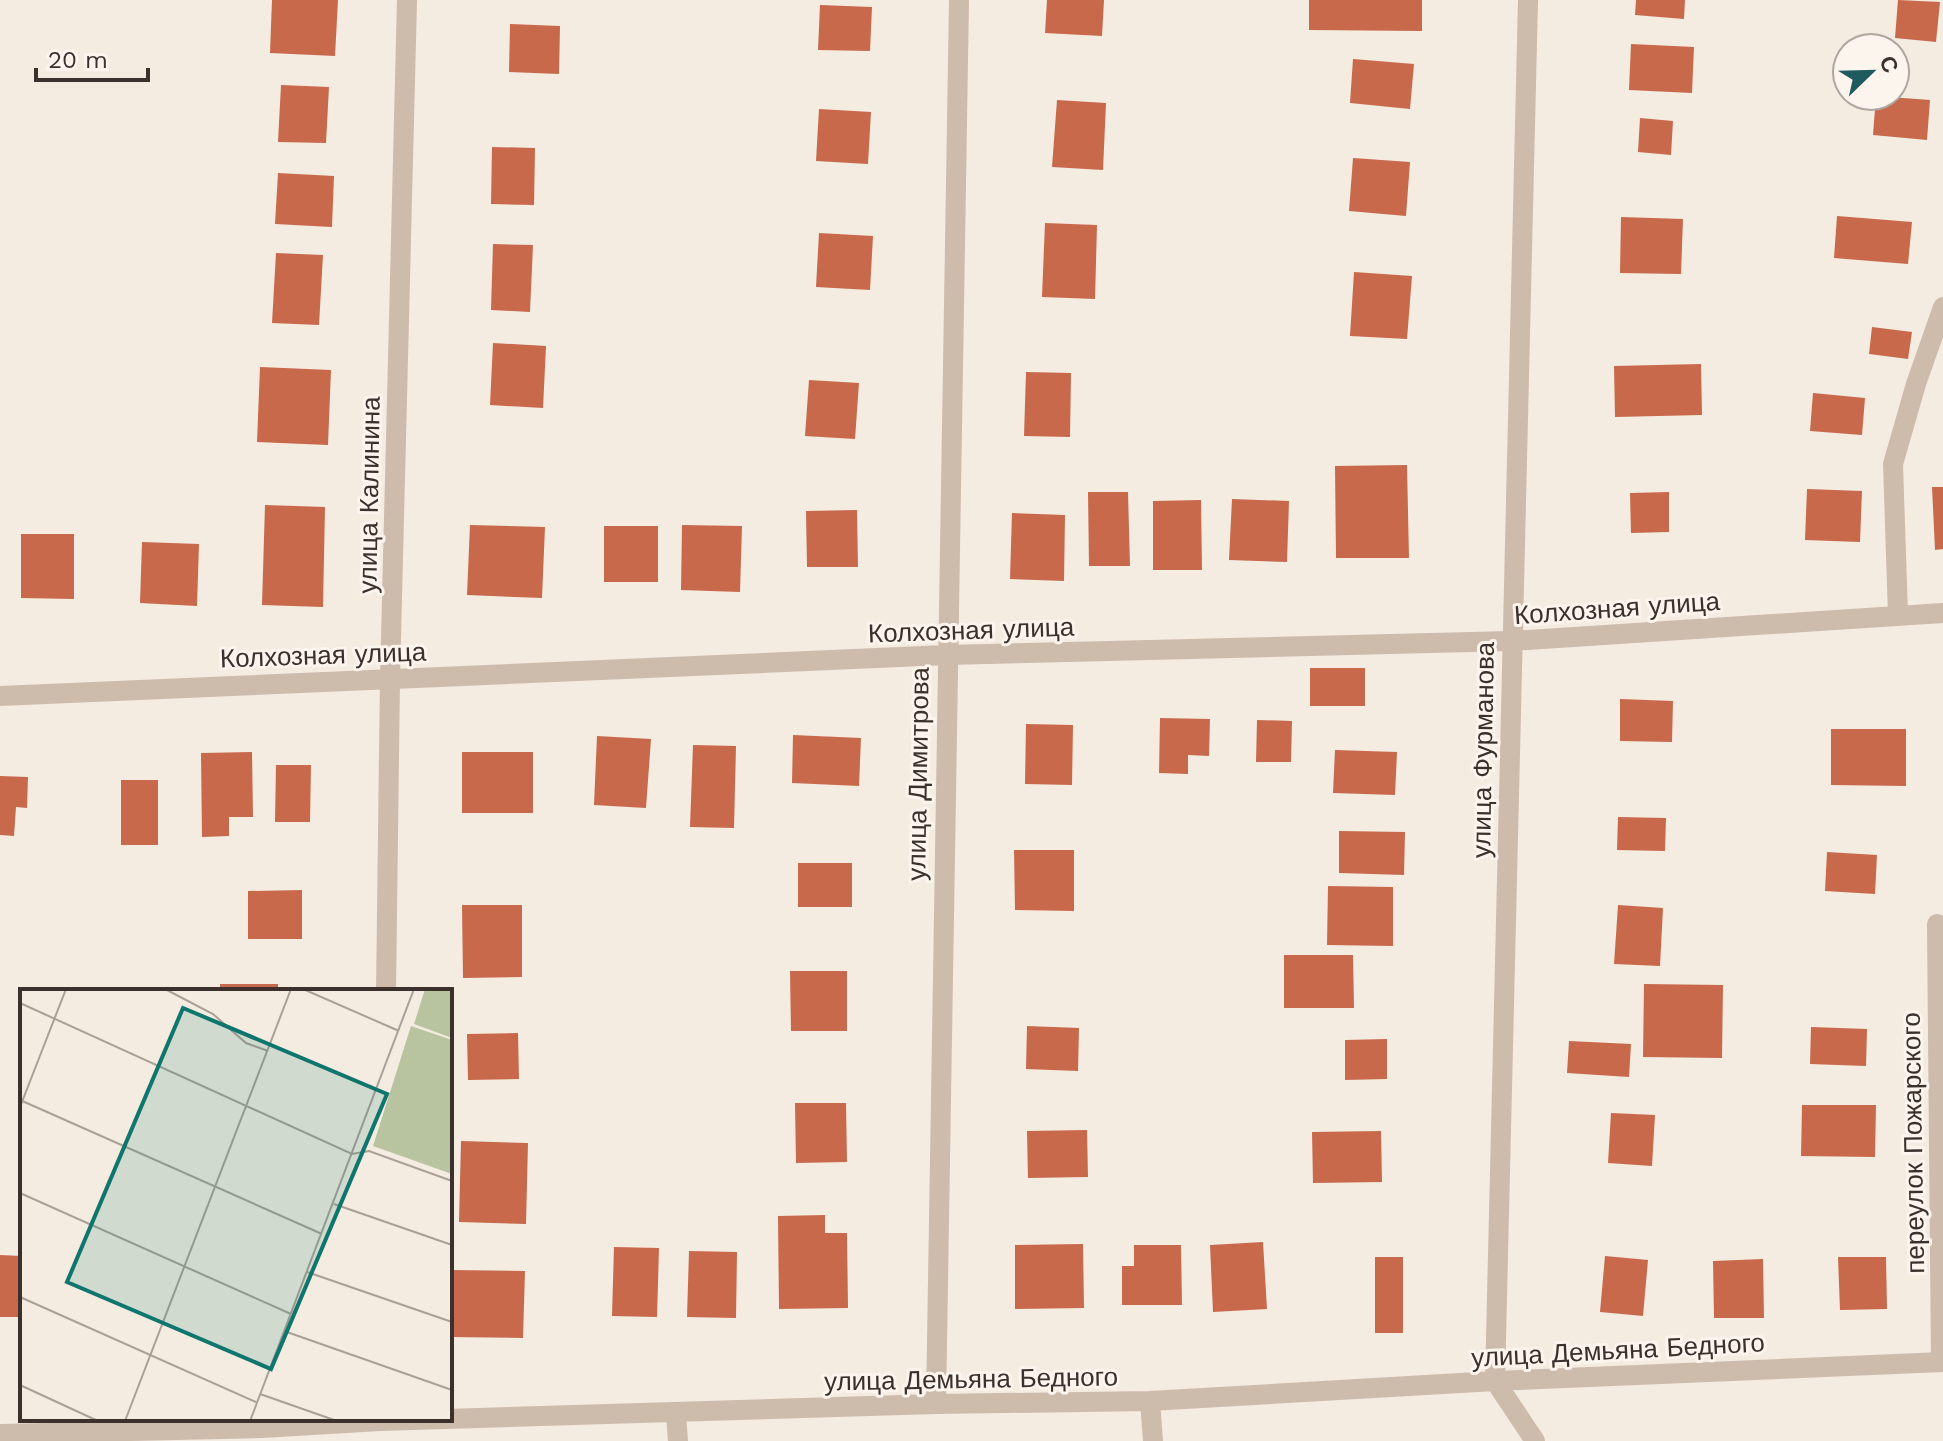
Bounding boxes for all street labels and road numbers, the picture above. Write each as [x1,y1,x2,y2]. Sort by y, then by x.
street label: улица Калинина [352,396,386,594]
street label: Колхозная улица [1513,586,1721,630]
street label: Колхозная улица [867,611,1075,649]
street label: Колхозная улица [219,636,427,674]
street label: улица Фурманова [1466,641,1500,858]
street label: улица Димитрова [901,666,935,881]
street label: переулок Пожарского [1896,1012,1930,1274]
street label: улица Демьяна Бедного [1470,1327,1766,1373]
street label: улица Демьяна Бедного [824,1361,1118,1397]

